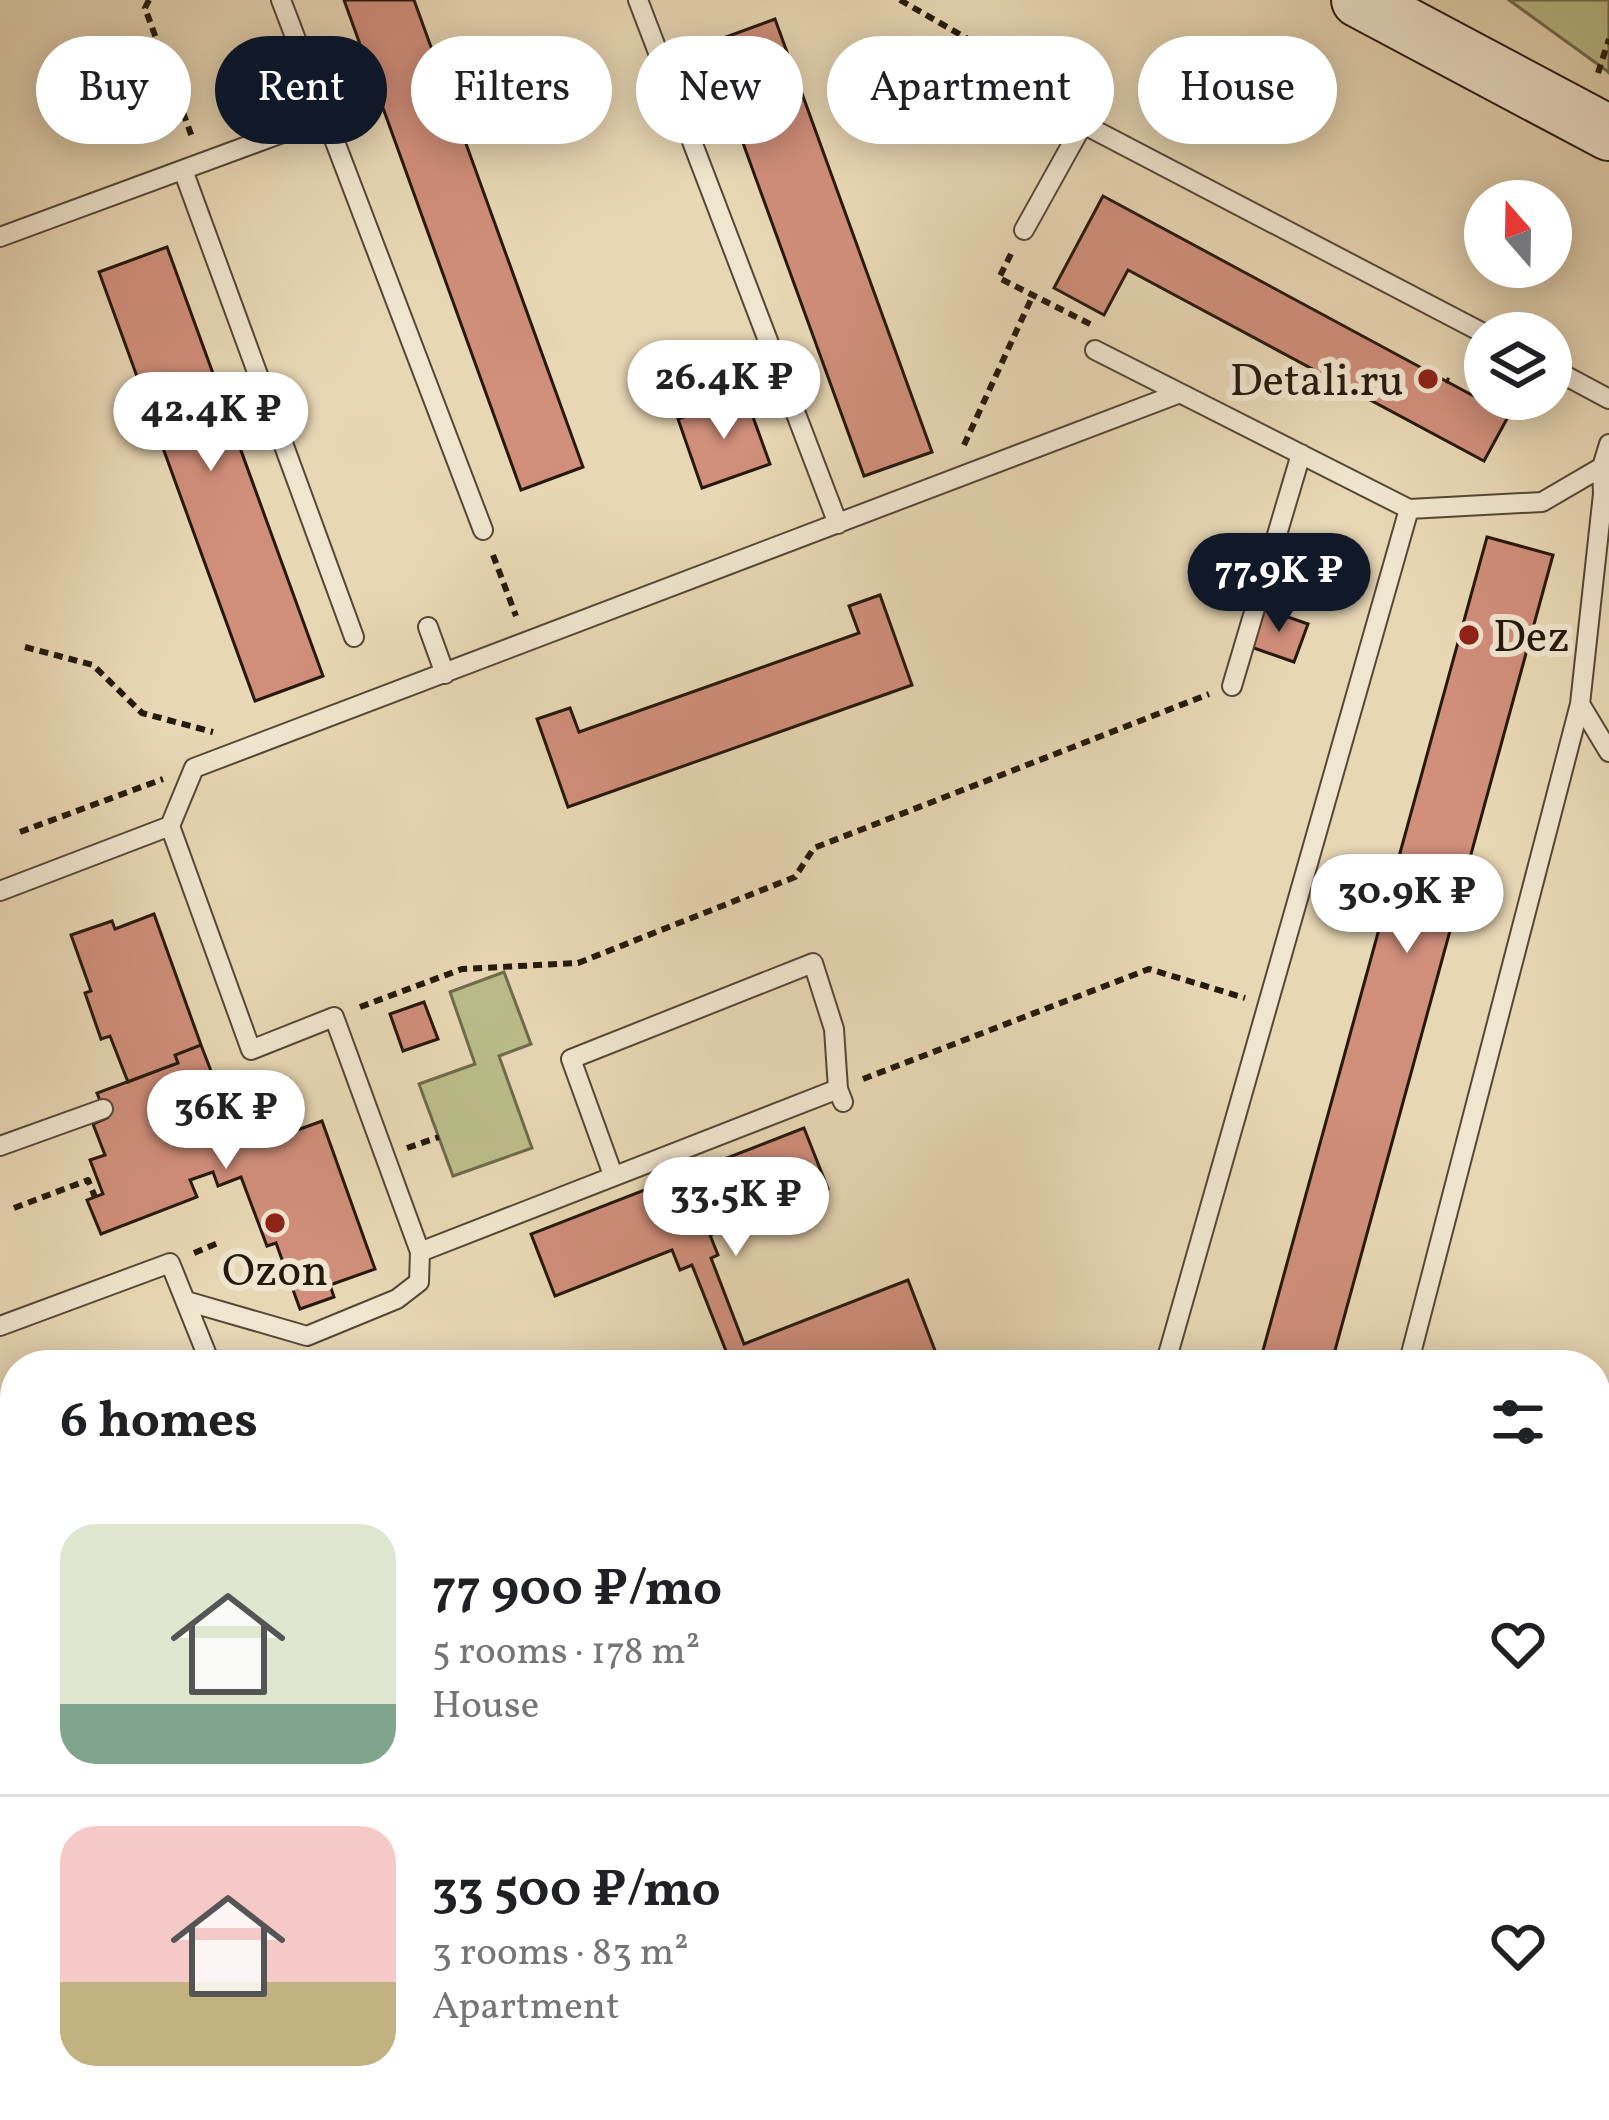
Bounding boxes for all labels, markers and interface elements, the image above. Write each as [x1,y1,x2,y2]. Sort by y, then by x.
chip: Buy [36,36,191,144]
chip: Rent [215,36,387,144]
chip: Filters [411,36,612,144]
chip: New [636,36,803,144]
chip: Apartment [827,36,1114,144]
chip: House [1138,36,1337,144]
north arrow [1464,180,1572,288]
map controls [1464,180,1572,420]
button: layers [1464,312,1572,420]
pin: 26.4K ₽ [613,340,835,442]
text: 26.4K ₽ [654,352,794,406]
place label: Detali.ru [1230,352,1404,415]
marker: Detali.ru [1415,366,1441,392]
pin: 42.4K ₽ [100,372,322,474]
text: 42.4K ₽ [140,384,282,438]
pin: 77.9K ₽ [1168,533,1390,635]
text: 77.9K ₽ [1215,545,1343,599]
place label: Dez [1493,608,1570,671]
marker: Dez [1456,622,1482,648]
pin: 30.9K ₽ [1296,854,1518,956]
text: 30.9K ₽ [1338,866,1476,920]
pin: 36K ₽ [142,1070,310,1172]
text: 36K ₽ [174,1082,278,1136]
pin: 33.5K ₽ [625,1157,847,1259]
text: 33.5K ₽ [670,1169,802,1223]
marker: Ozon [262,1210,288,1236]
place label: Ozon [222,1242,328,1305]
text: 6 homes [60,1387,258,1458]
icon: filters [1485,1389,1551,1455]
text: 77 900 ₽/mo [432,1555,722,1626]
icon: home [156,1572,300,1716]
icon: heart [1485,1611,1551,1677]
text: 5 rooms · 178 m² [432,1626,700,1680]
text: House [432,1680,539,1734]
text: 33 500 ₽/mo [432,1856,721,1927]
icon: home [156,1874,300,2018]
icon: heart [1485,1913,1551,1979]
text: 3 rooms · 83 m² [432,1927,689,1981]
text: Apartment [432,1981,620,2035]

